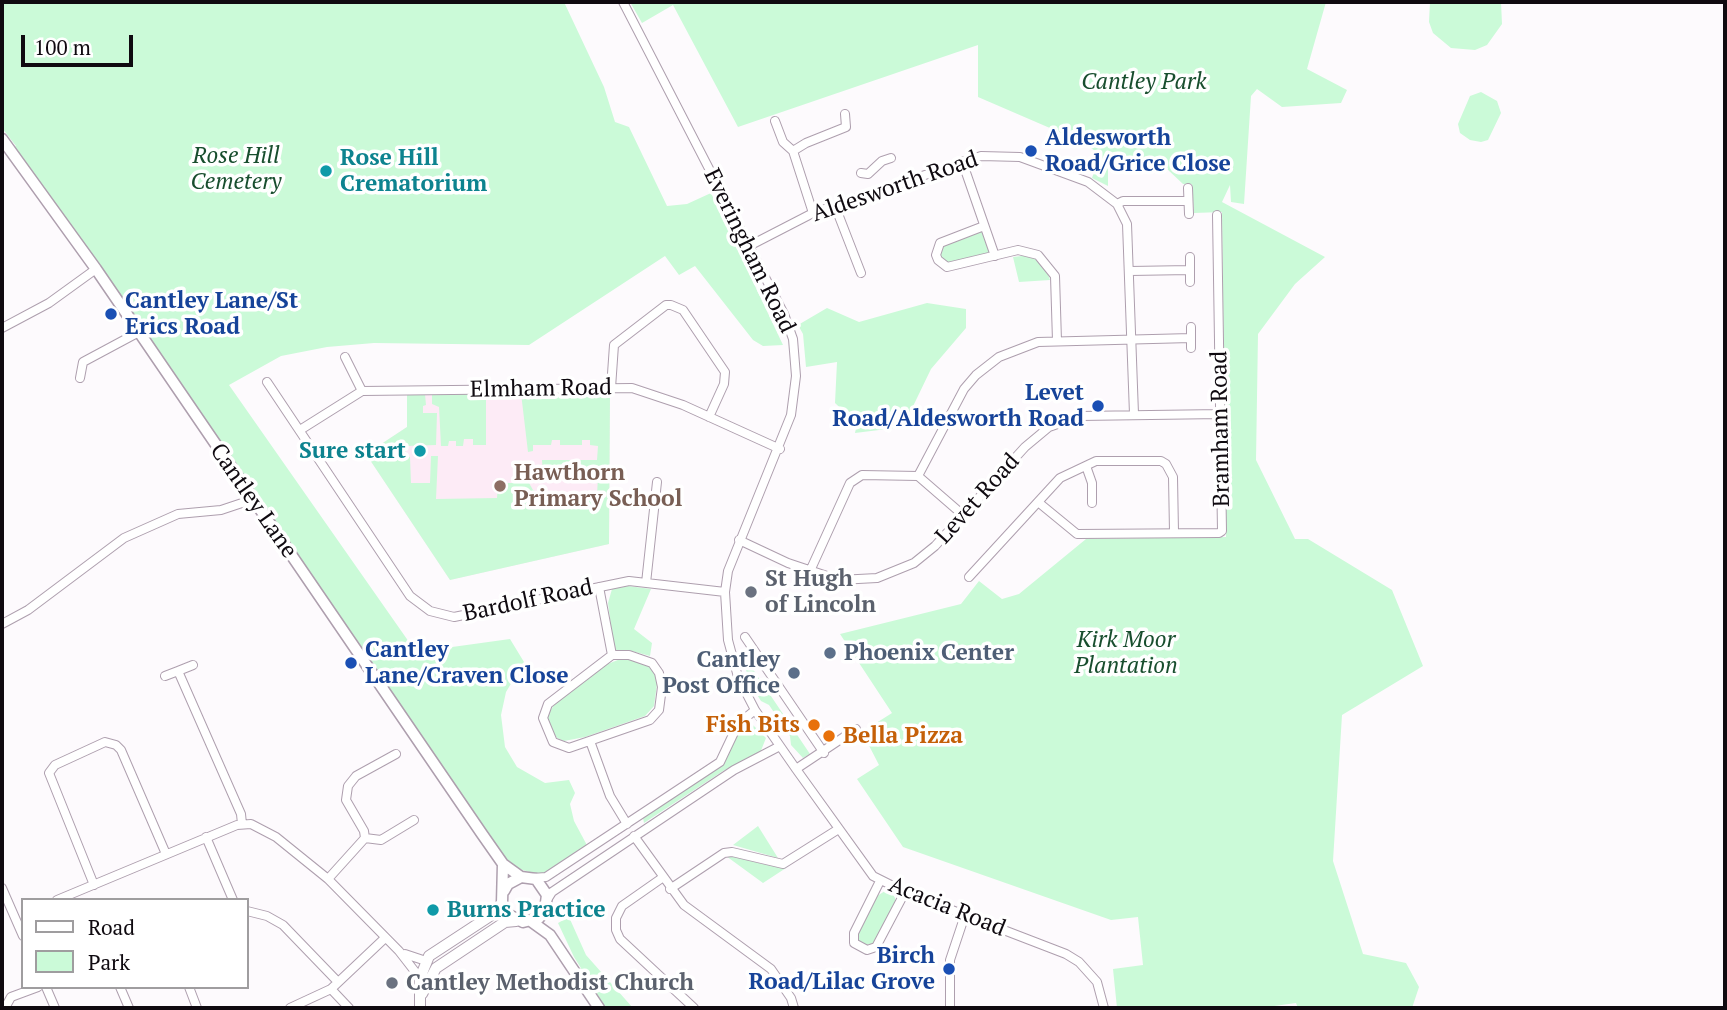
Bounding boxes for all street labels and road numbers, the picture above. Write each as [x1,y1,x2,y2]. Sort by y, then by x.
street label: Aldesworth Road [808,146,982,228]
street label: Everingham Road [697,164,801,338]
street label: Bramham Road [1206,351,1236,507]
street label: Elmham Road [470,374,612,404]
street label: Cantley Lane [203,438,303,564]
street label: Levet Road [930,448,1026,550]
street label: Bardolf Road [461,574,595,628]
street label: Acacia Road [885,871,1009,943]

